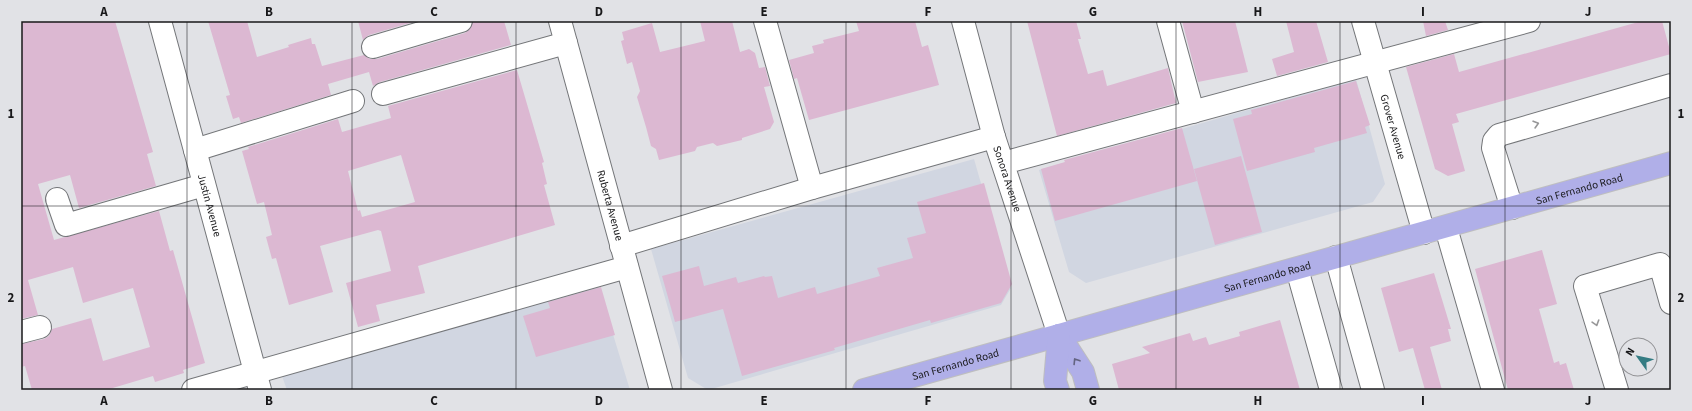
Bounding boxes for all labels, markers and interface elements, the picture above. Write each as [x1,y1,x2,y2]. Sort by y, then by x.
text: A [99,3,108,21]
text: B [265,3,273,21]
text: C [430,3,438,21]
text: D [595,3,603,21]
text: E [760,3,768,21]
text: F [925,3,932,21]
text: G [1089,3,1097,21]
text: H [1254,3,1262,21]
text: I [1421,3,1425,21]
text: J [1585,3,1591,21]
street label: Grover Avenue [1377,92,1410,161]
text: 1 [8,105,15,123]
text: 1 [1678,105,1685,123]
one-way arrow [1533,120,1540,129]
street label: Sonora Avenue [990,144,1026,214]
street label: Ruberta Avenue [594,168,627,243]
street label: San Fernando Road [1534,169,1624,208]
street label: Justin Avenue [194,172,226,239]
street label: San Fernando Road [1222,257,1313,296]
text: 2 [8,289,15,307]
text: 2 [1678,289,1685,307]
one-way arrow [1591,320,1600,327]
north arrow [1618,337,1658,377]
street label: San Fernando Road [910,345,1001,384]
text: N [1622,345,1638,359]
one-way arrow [1073,358,1080,365]
text: A [99,392,108,410]
text: B [265,392,273,410]
text: C [430,392,438,410]
text: D [595,392,603,410]
text: E [760,392,768,410]
text: F [925,392,932,410]
text: G [1089,392,1097,410]
text: H [1254,392,1262,410]
text: I [1421,392,1425,410]
text: J [1585,392,1591,410]

